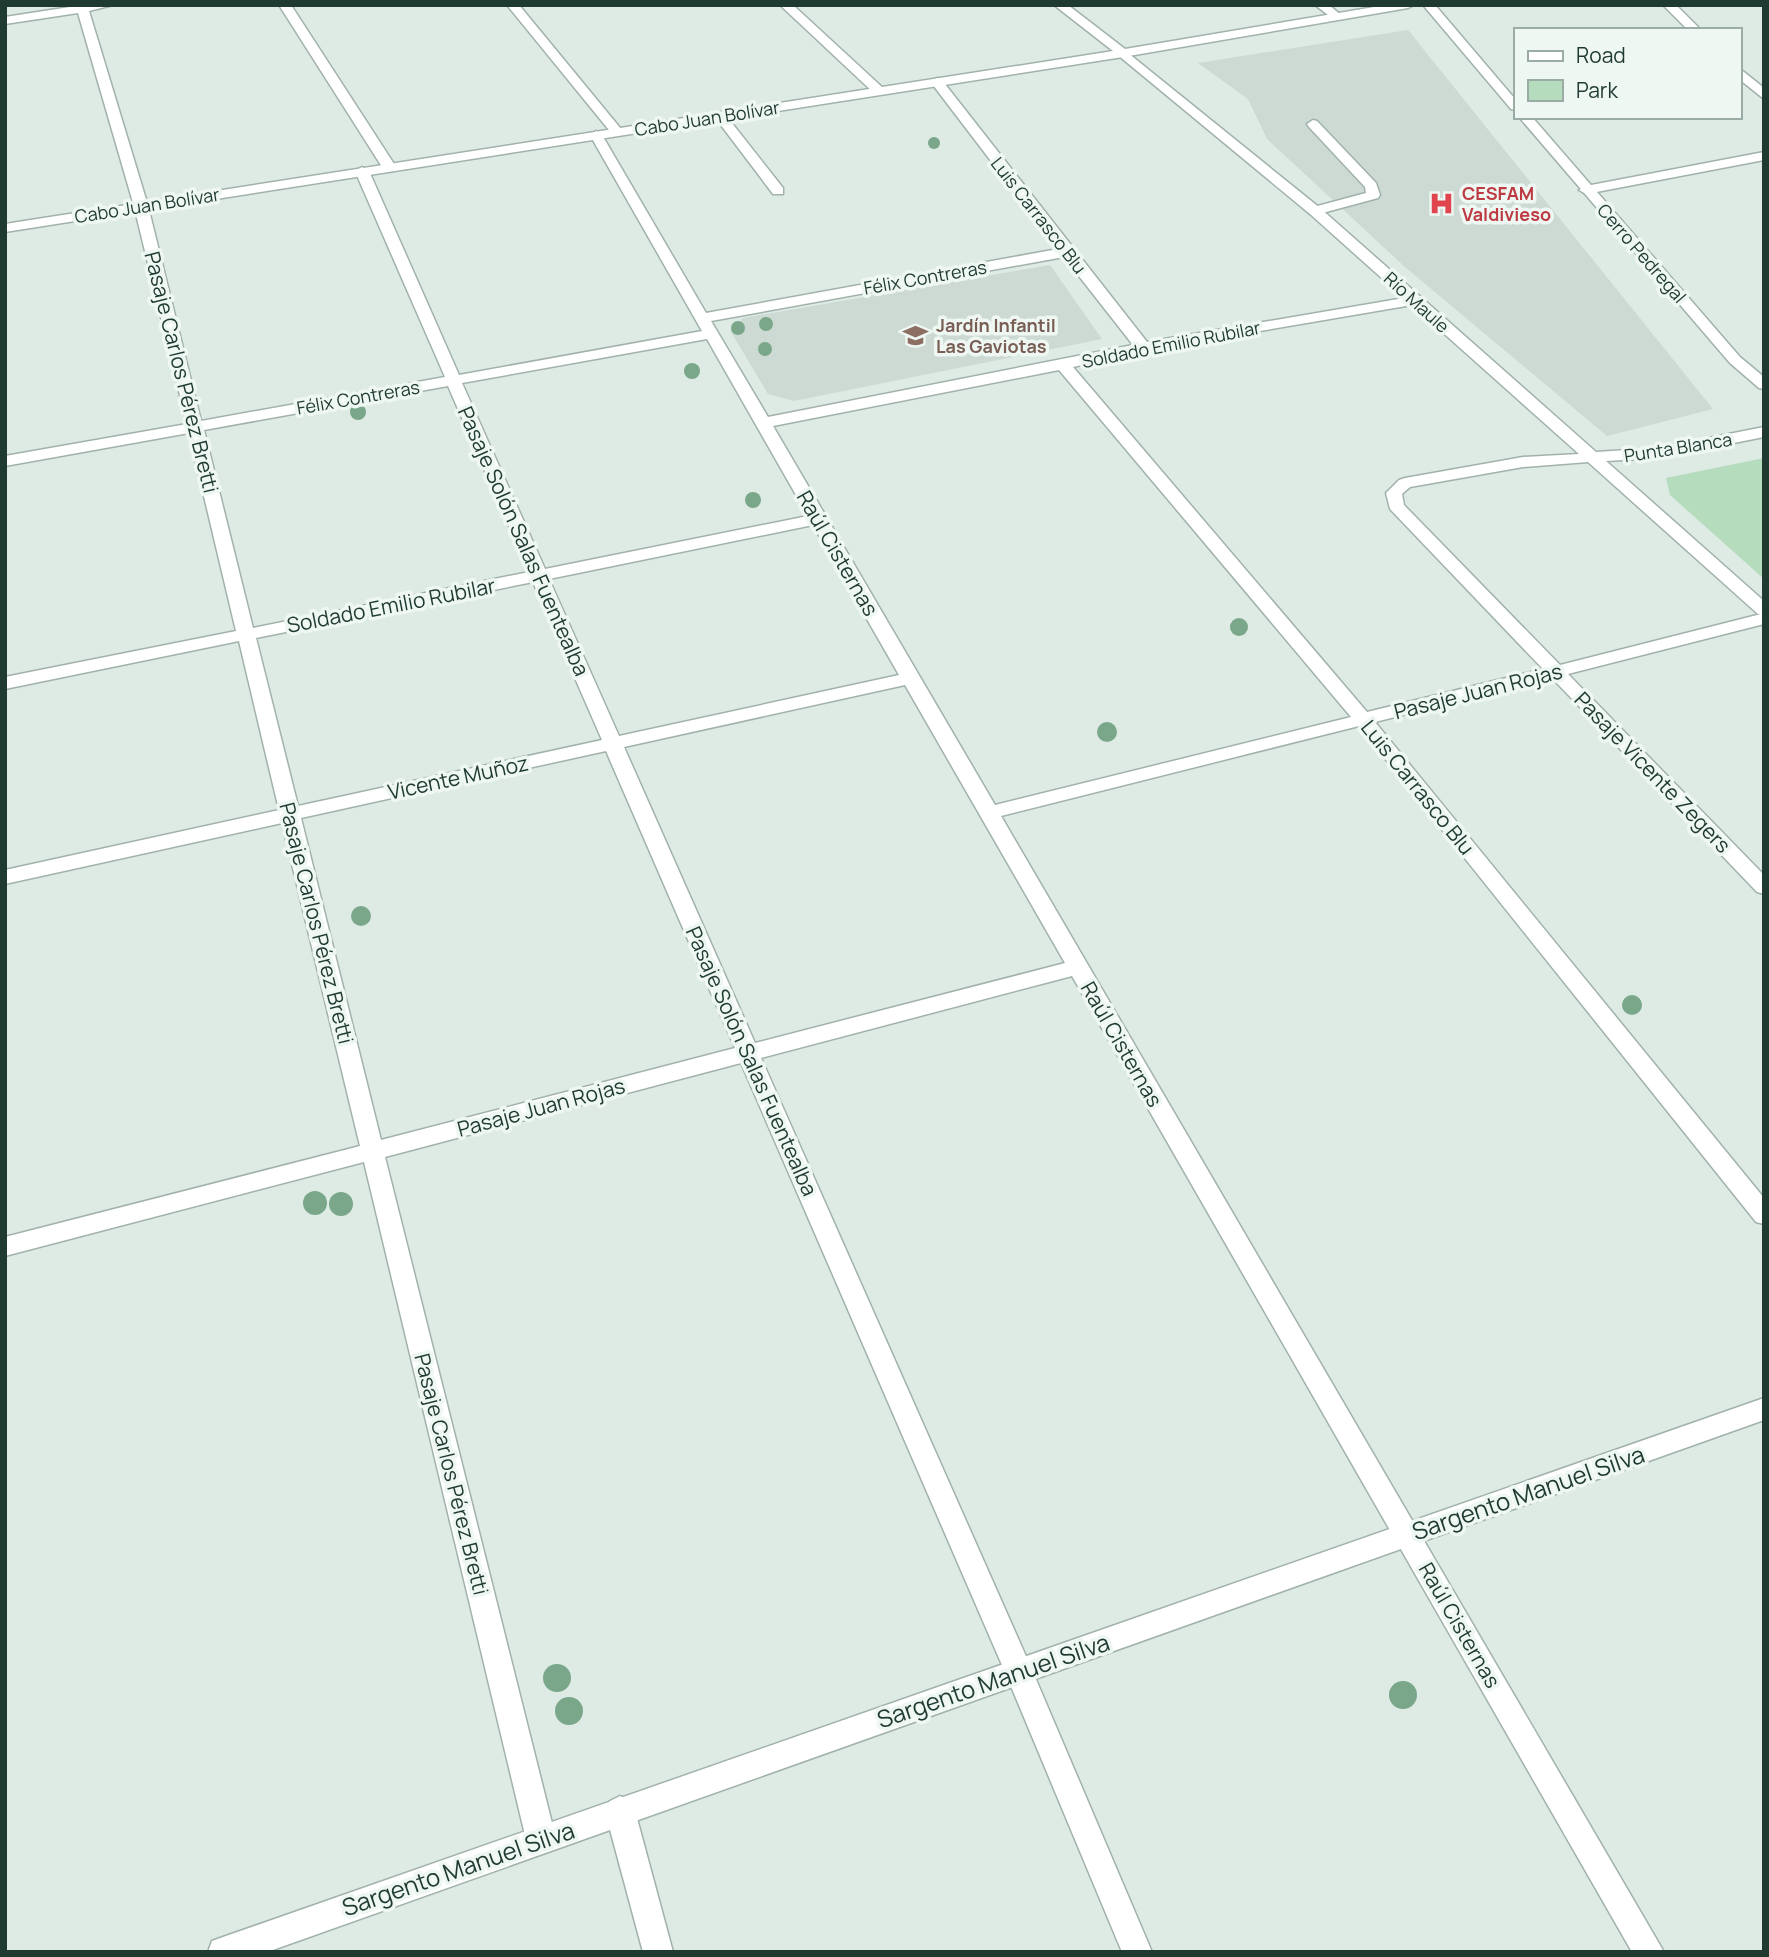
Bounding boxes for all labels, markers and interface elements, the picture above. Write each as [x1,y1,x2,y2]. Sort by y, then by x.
legend [1514,28,1741,119]
text: Road [1576,41,1626,69]
text: Park [1576,76,1618,104]
street label: Cabo Juan Bolívar [633,95,782,141]
street label: Luis Carrasco Blu [986,152,1092,278]
place label: CESFAM Valdivieso [1462,181,1551,226]
street label: Cabo Juan Bolívar [73,182,222,228]
hospital icon: CESFAM Valdivieso [1428,189,1456,217]
street label: Cerro Pedregal [1592,198,1692,308]
street label: Pasaje Carlos Pérez Bretti [138,248,226,496]
street label: Félix Contreras [862,254,988,300]
street label: Río Maule [1379,266,1455,338]
place label: Jardín Infantil Las Gaviotas [936,313,1056,358]
street label: Soldado Emilio Rubilar [1080,315,1263,373]
school or university icon: Jardín Infantil Las Gaviotas [902,321,930,349]
street label: Félix Contreras [295,374,421,420]
street label: Pasaje Solón Salas Fuentealba [452,402,596,680]
street label: Punta Blanca [1622,427,1734,467]
street label: Raúl Cisternas [791,485,885,621]
street label: Soldado Emilio Rubilar [284,571,498,639]
street label: Pasaje Juan Rojas [1391,657,1565,725]
street label: Pasaje Vicente Zegers [1569,685,1737,859]
street label: Luis Carrasco Blu [1355,714,1481,860]
street label: Vicente Muñoz [385,748,531,806]
street label: Pasaje Carlos Pérez Bretti [273,799,361,1047]
street label: Pasaje Solón Salas Fuentealba [680,922,824,1200]
street label: Raúl Cisternas [1075,976,1169,1112]
street label: Pasaje Juan Rojas [454,1071,628,1143]
street label: Pasaje Carlos Pérez Bretti [408,1350,496,1598]
street label: Sargento Manuel Silva [1407,1437,1649,1547]
street label: Raúl Cisternas [1413,1557,1507,1693]
street label: Sargento Manuel Silva [872,1625,1114,1735]
street label: Sargento Manuel Silva [337,1813,579,1923]

